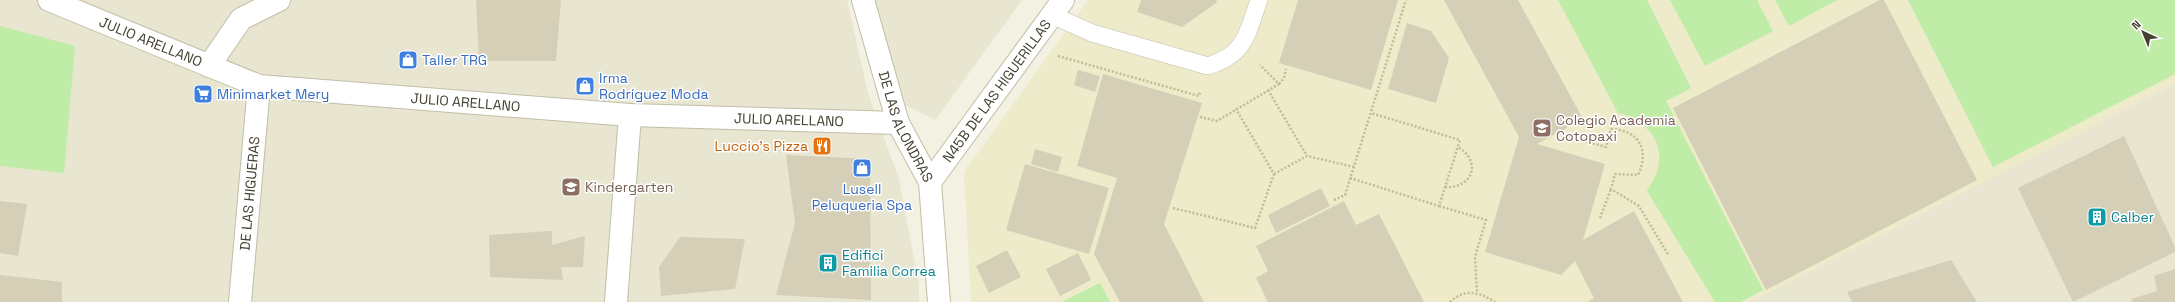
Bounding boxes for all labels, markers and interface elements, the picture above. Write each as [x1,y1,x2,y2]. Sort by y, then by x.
north arrow [2123,12,2163,52]
street label: JULIO ARELLANO [97,13,205,71]
street label: N45B DE LAS HIGUERILLAS [938,16,1055,166]
text: N [2129,17,2144,32]
shop icon: Taller TRG [397,49,419,71]
place label: Taller TRG [422,51,487,69]
place label: Irma Rodríguez Moda [599,69,709,103]
street label: DE LAS ALONDRAS [875,69,937,185]
shop icon: Irma Rodríguez Moda [574,75,596,97]
supermarket icon: Minimarket Mery [192,83,214,105]
place label: Minimarket Mery [217,85,329,103]
street label: JULIO ARELLANO [410,89,521,115]
street label: JULIO ARELLANO [734,109,844,130]
place label: Colegio Academia Cotopaxi [1556,111,1676,145]
school or university icon: Colegio Academia Cotopaxi [1531,117,1553,139]
street label: DE LAS HIGUERAS [236,135,264,251]
restaurant icon: Luccio's Pizza [811,135,833,157]
place label: Luccio's Pizza [715,137,808,155]
shop icon: Lusell Peluqueria Spa [851,157,873,179]
school or university icon: Kindergarten [560,176,582,198]
place label: Kindergarten [585,178,673,196]
place label: Lusell Peluqueria Spa [812,180,912,214]
building icon: Calber [2086,206,2108,228]
place label: Calber [2111,208,2154,226]
place label: Edifici Familia Correa [842,246,936,280]
building icon: Edifici Familia Correa [817,252,839,274]

